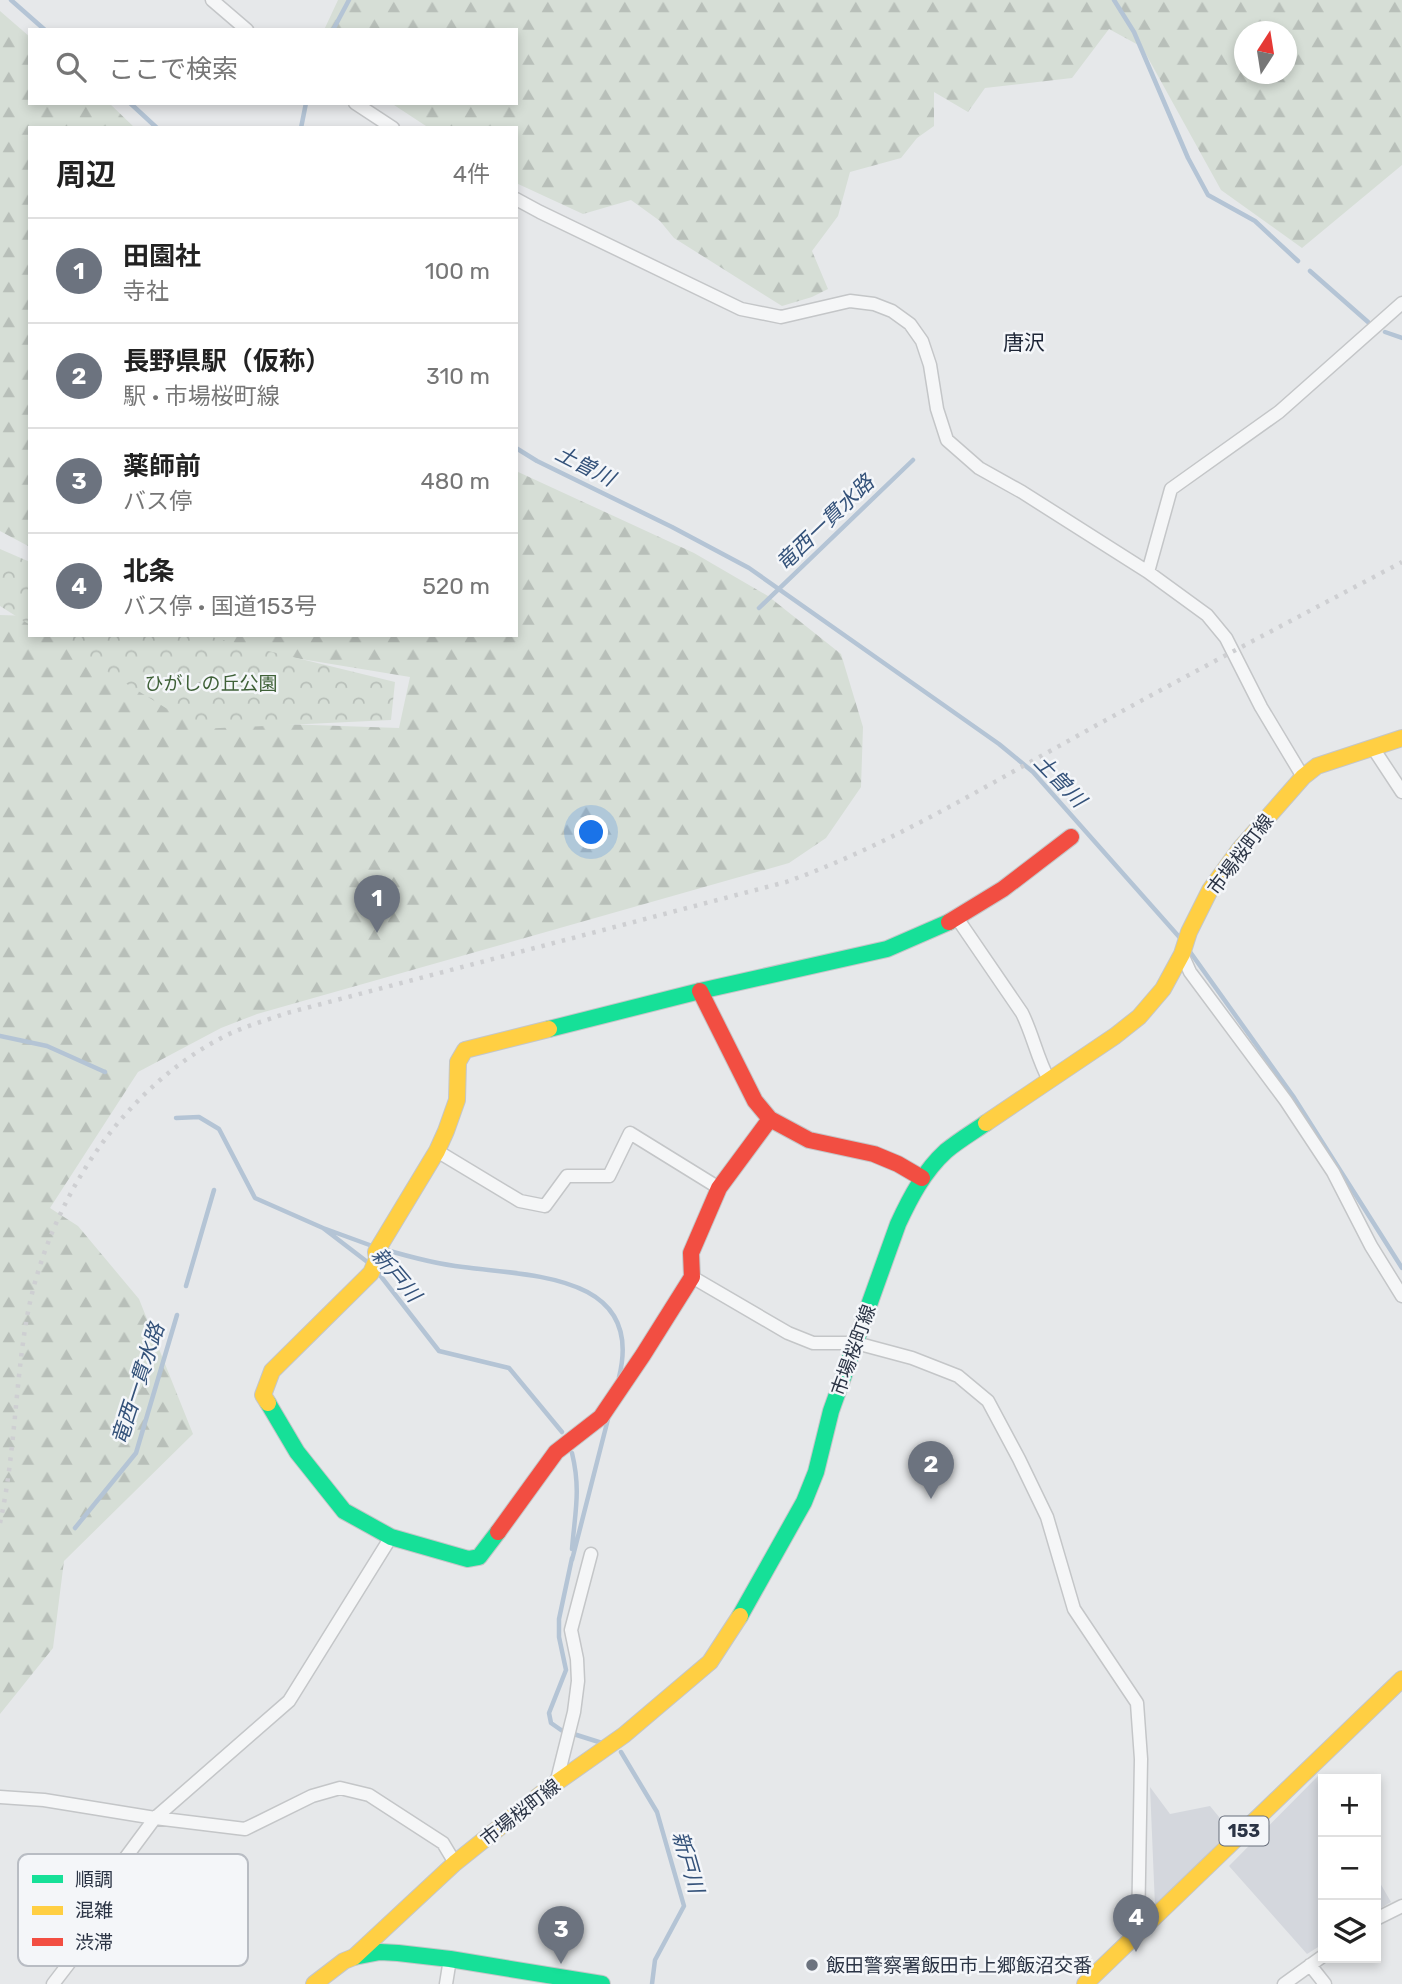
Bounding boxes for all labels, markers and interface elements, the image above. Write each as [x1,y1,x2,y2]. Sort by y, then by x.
north arrow [1234,21,1297,84]
search box [28,28,518,105]
icon: search [52,48,90,86]
text: ここで検索 [108,54,238,85]
text: 周辺 [56,157,116,193]
text: 4件 [453,160,490,188]
text: 田園社 [123,241,201,272]
text: 1 [73,257,85,285]
text: 100 m [425,257,490,285]
text: 寺社 [123,277,169,305]
district label: 唐沢 [1003,330,1045,355]
text: 長野県駅（仮称） [123,346,331,377]
text: 2 [72,362,86,390]
text: 310 m [426,362,490,390]
text: 駅 · 市場桜町線 [123,382,280,410]
water label: 土曽川 [551,440,621,492]
text: 薬師前 [123,451,201,482]
text: 3 [71,467,87,495]
text: 480 m [420,467,490,495]
water label: 竜西一貫水路 [771,468,880,575]
text: バス停 [123,487,192,515]
text: 北条 [123,556,175,587]
text: 4 [71,572,87,600]
text: 520 m [422,572,490,600]
text: バス停 · 国道153号 [123,592,317,620]
park label: ひがしの丘公園 [144,672,278,695]
water label: 土曽川 [1029,749,1093,813]
street label: 市場桜町線 [1203,809,1278,899]
your location [574,815,608,849]
pin: 1 [354,875,400,933]
water label: 新戸川 [367,1243,427,1308]
street label: 市場桜町線 [826,1302,881,1399]
water label: 竜西一貫水路 [106,1318,169,1448]
pin: 2 [908,1441,954,1499]
street label: 市場桜町線 [476,1774,565,1851]
map controls [1318,1774,1381,1963]
button: + [1318,1774,1381,1837]
road number: 153 [1220,1816,1268,1845]
water label: 新戸川 [668,1828,710,1898]
button: − [1318,1837,1381,1900]
legend [18,1854,248,1966]
text: 順調 [75,1868,113,1891]
pin: 4 [1113,1894,1159,1952]
text: 混雑 [75,1899,113,1922]
button: layers [1318,1900,1381,1963]
pin: 3 [538,1906,584,1964]
text: 渋滞 [75,1931,113,1954]
place label: 飯田警察署飯田市上郷飯沼交番 [826,1954,1092,1977]
marker: 飯田警察署飯田市上郷飯沼交番 [804,1957,820,1973]

